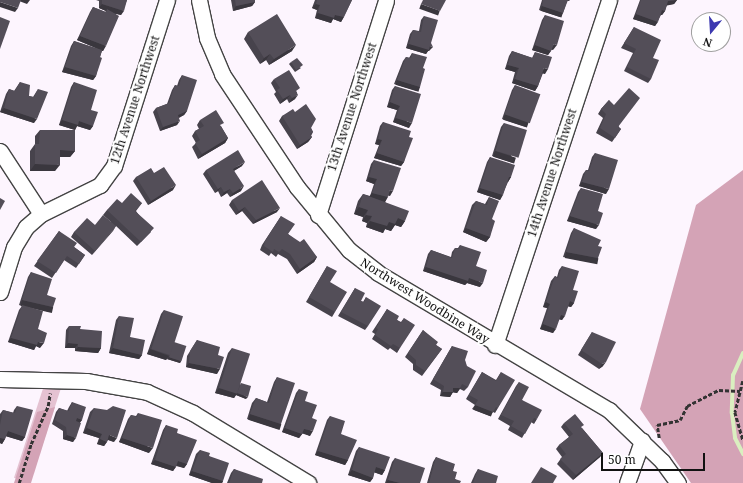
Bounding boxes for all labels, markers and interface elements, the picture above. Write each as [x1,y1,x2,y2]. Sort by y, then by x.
north arrow [691,12,731,52]
street label: 12th Avenue Northwest [107,34,163,166]
text: N [701,34,714,51]
street label: 13th Avenue Northwest [324,41,380,173]
street label: 14th Avenue Northwest [524,107,580,239]
street label: Northwest Woodbine Way [358,255,492,347]
scale bar [603,445,707,471]
text: 50 m [608,451,636,468]

